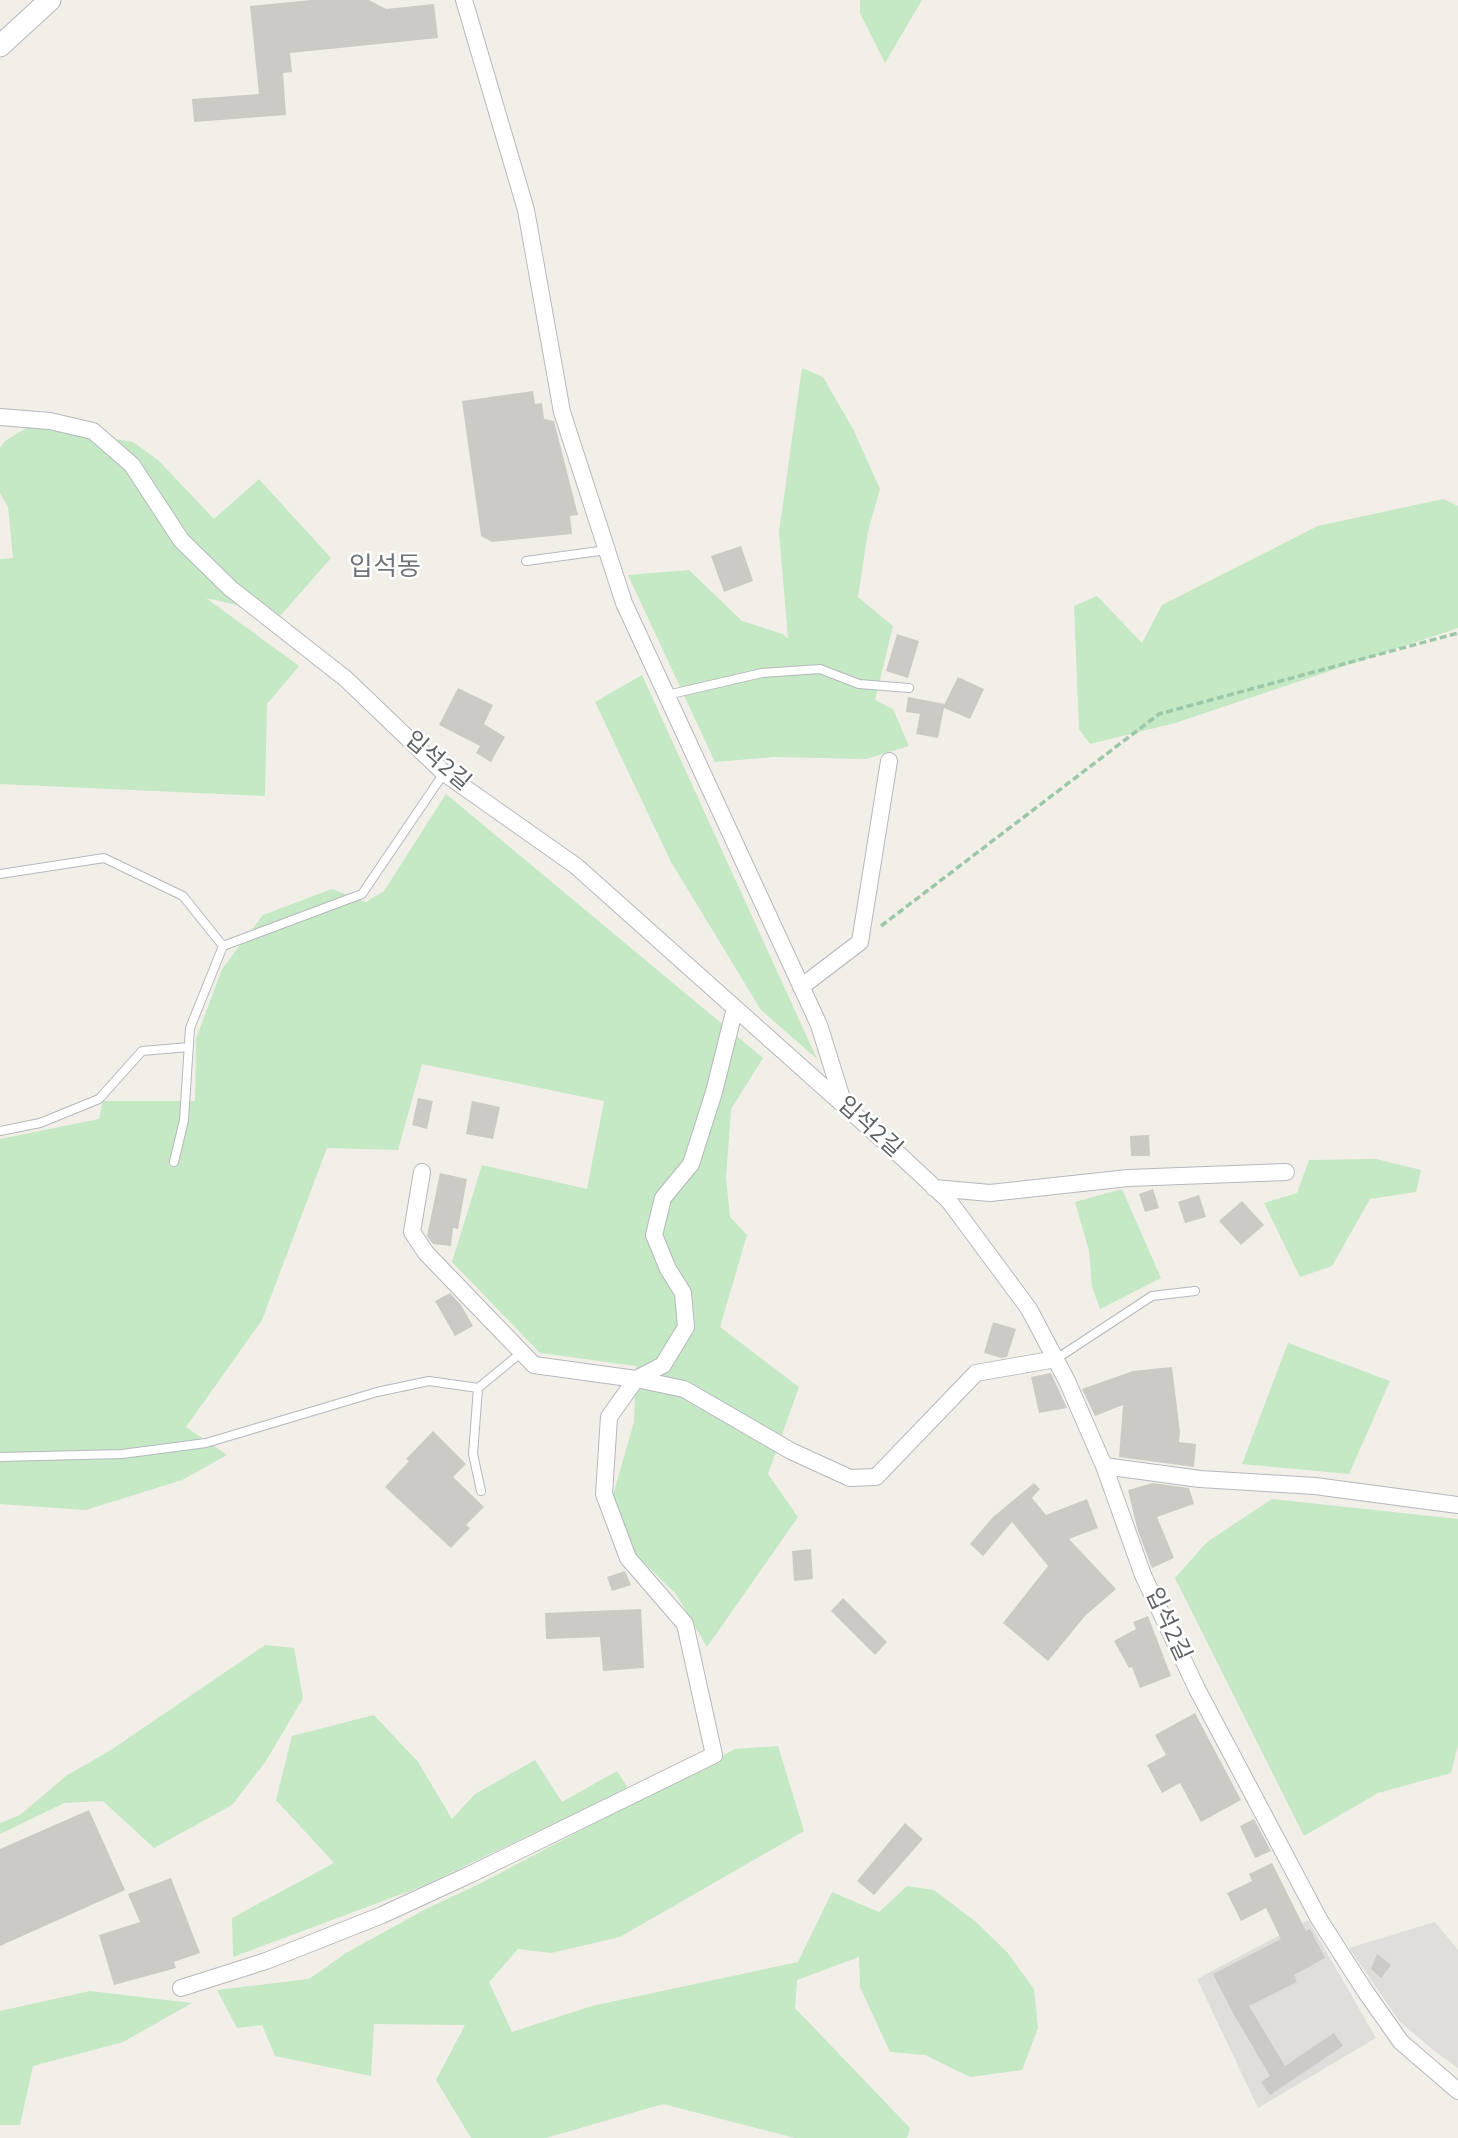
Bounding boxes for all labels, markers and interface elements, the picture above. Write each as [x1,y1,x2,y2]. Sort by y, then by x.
district label: 입석동 [349,553,421,585]
street label: 입석2길 [399,727,475,797]
street label: 입석2길 [831,1092,907,1164]
street label: 입석2길 [1138,1584,1196,1666]

